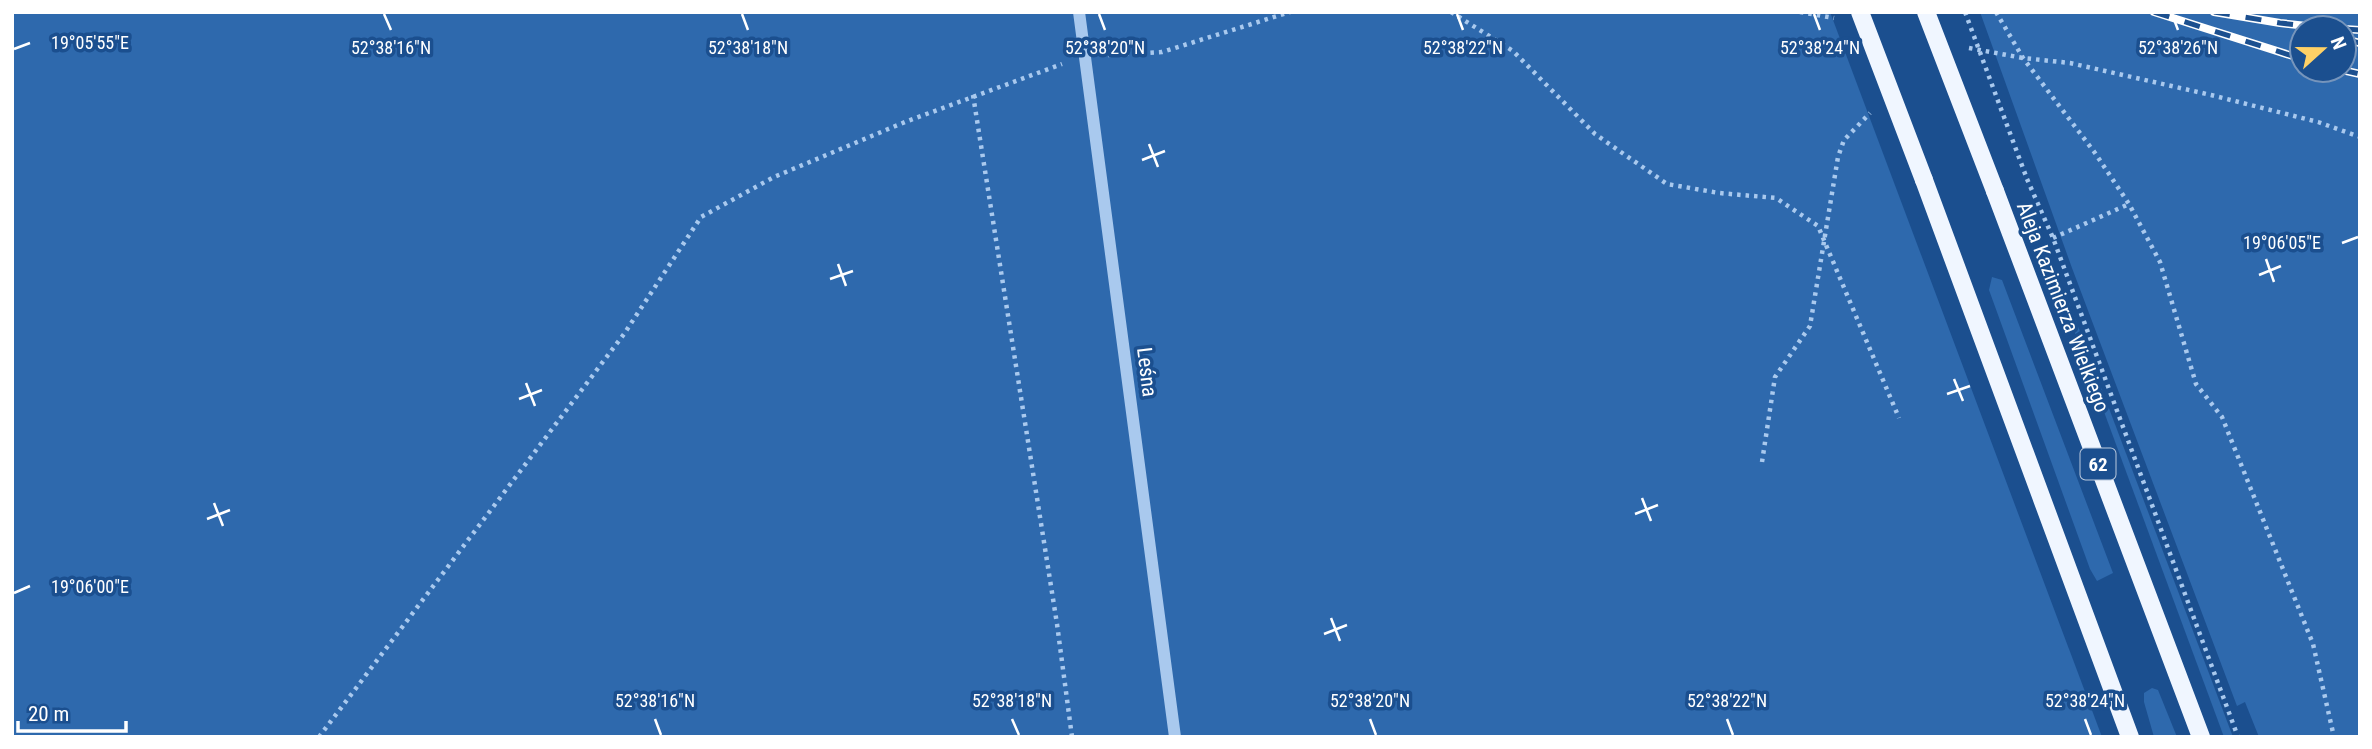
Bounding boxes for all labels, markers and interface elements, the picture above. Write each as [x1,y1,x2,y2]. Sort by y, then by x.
north arrow [2288,14,2358,84]
text: 19°05'55"E [51,32,129,53]
text: N [2326,34,2351,53]
text: 52°38'16"N [351,37,431,58]
text: 52°38'18"N [708,37,788,58]
text: 52°38'20"N [1065,37,1145,58]
text: 52°38'22"N [1423,37,1503,58]
text: 52°38'24"N [1780,37,1860,58]
text: 52°38'26"N [2138,37,2218,58]
street label: Aleja Kazimierza Wielkiego [2012,198,2114,416]
text: 19°06'05"E [2243,232,2321,253]
street label: Leśna [1132,346,1162,398]
road number: 62 [2080,449,2116,480]
text: 19°06'00"E [51,576,129,597]
scale bar [18,690,126,734]
text: 52°38'16"N [615,690,695,711]
text: 52°38'18"N [972,690,1052,711]
text: 52°38'20"N [1330,690,1410,711]
text: 52°38'22"N [1687,690,1767,711]
text: 52°38'24"N [2045,690,2125,711]
text: 20 m [28,702,69,726]

